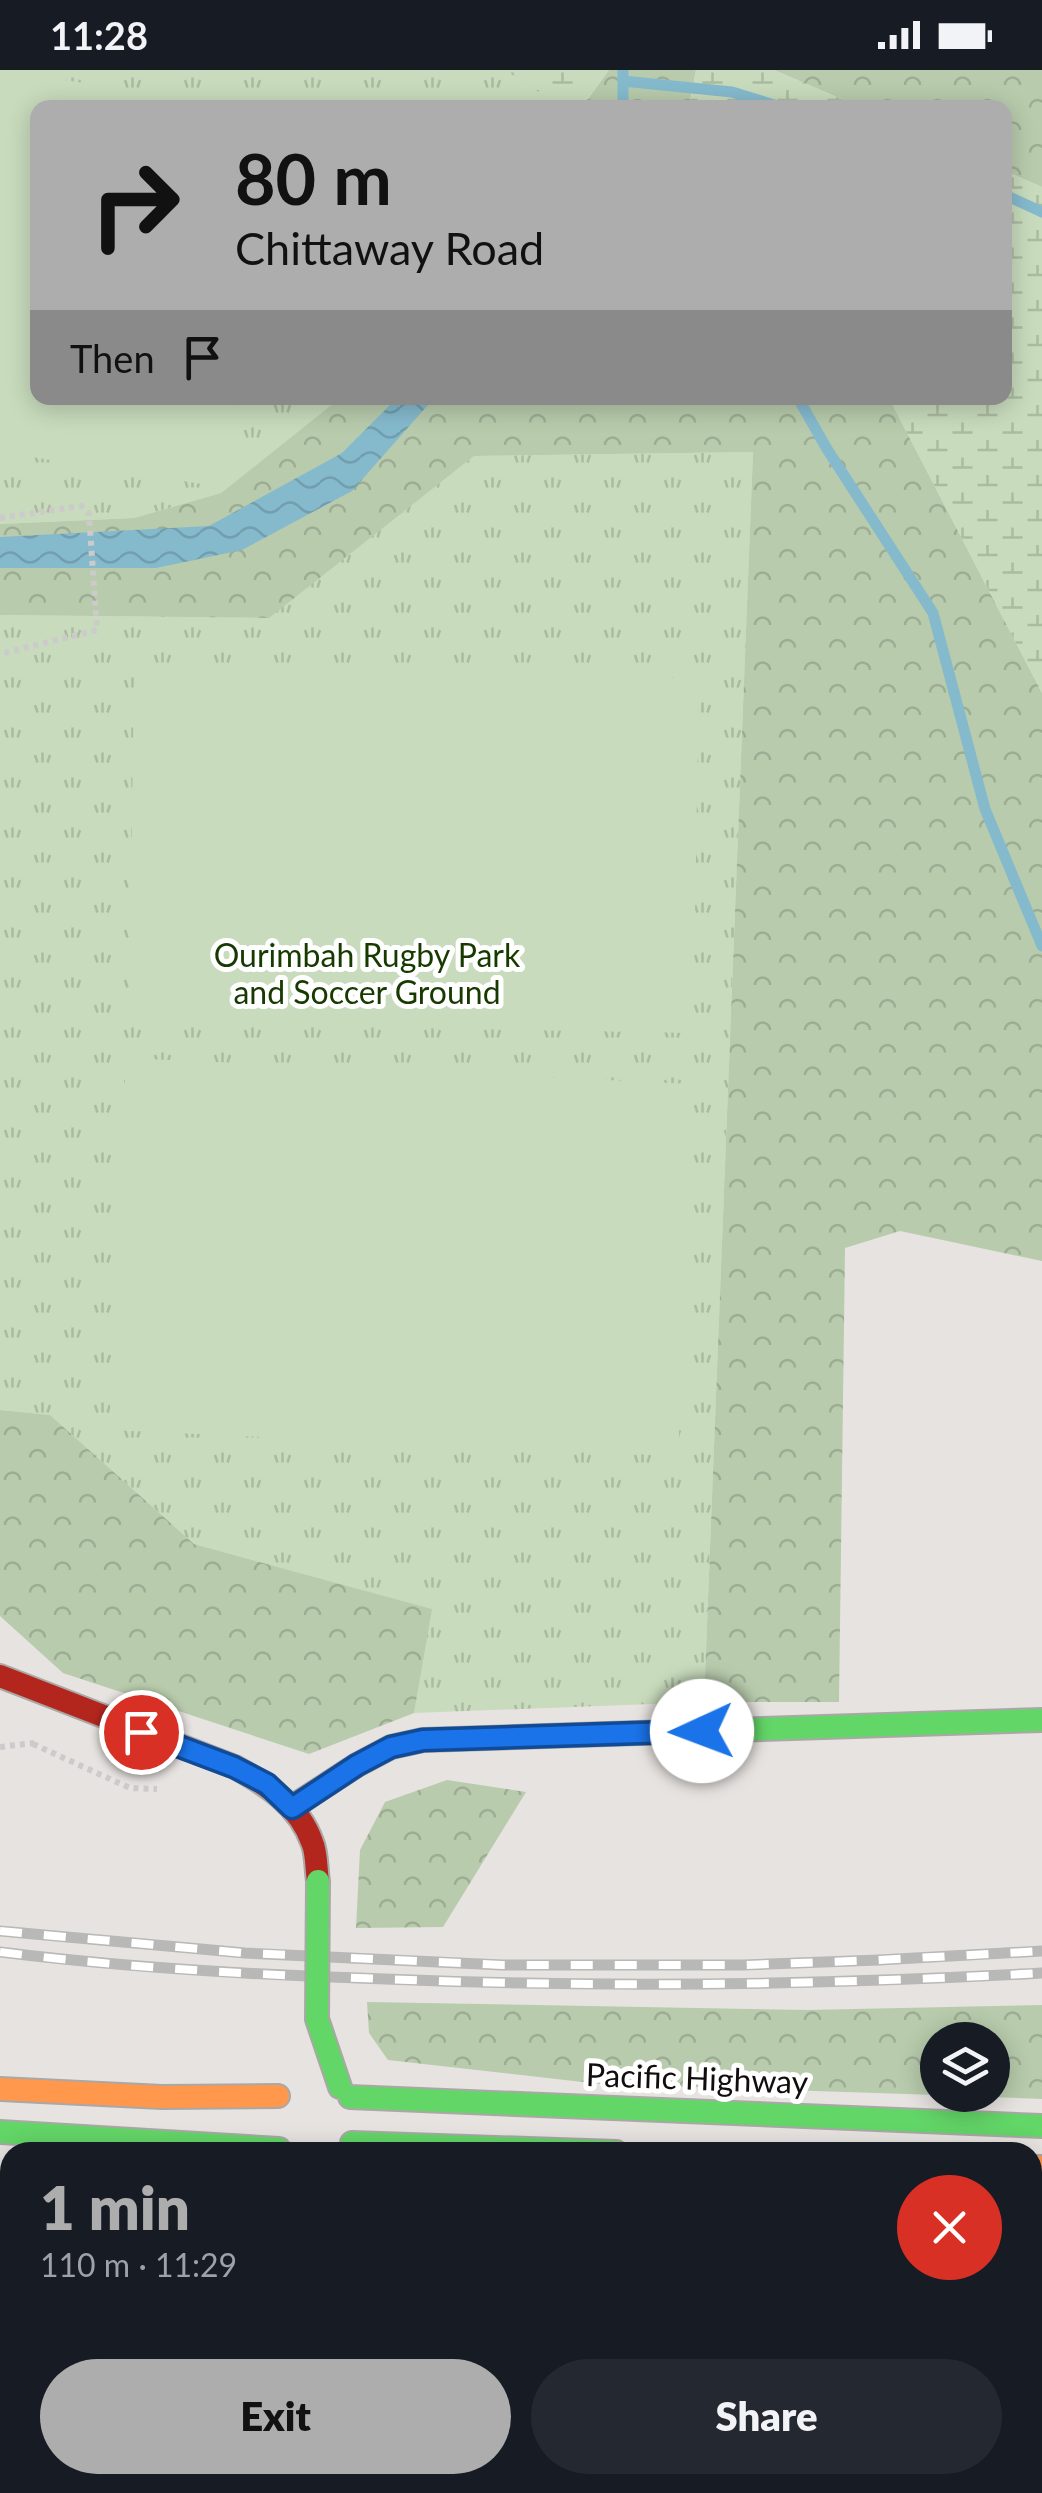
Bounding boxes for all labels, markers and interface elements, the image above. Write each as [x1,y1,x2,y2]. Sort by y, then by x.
text: 11:28 [50,12,148,58]
text: 80 m [235,136,392,220]
icon: right [70,140,200,270]
text: Chittaway Road [235,221,544,275]
icon: arrive [175,330,230,385]
text: Then [70,335,155,381]
park label: Ourimbah Rugby Park and Soccer Ground [214,935,521,1011]
position arrow [650,1679,754,1783]
pin [99,1690,184,1775]
icon: arrive [114,1705,169,1760]
map controls [920,2022,1010,2112]
button: layers [920,2022,1010,2112]
street label: Pacific Highway [585,2054,809,2101]
text: 1 min [40,2171,190,2243]
button: close [897,2175,1002,2280]
text: 110 m · 11:29 [40,2245,237,2284]
button: Exit [40,2359,511,2474]
button: Share [531,2359,1002,2474]

